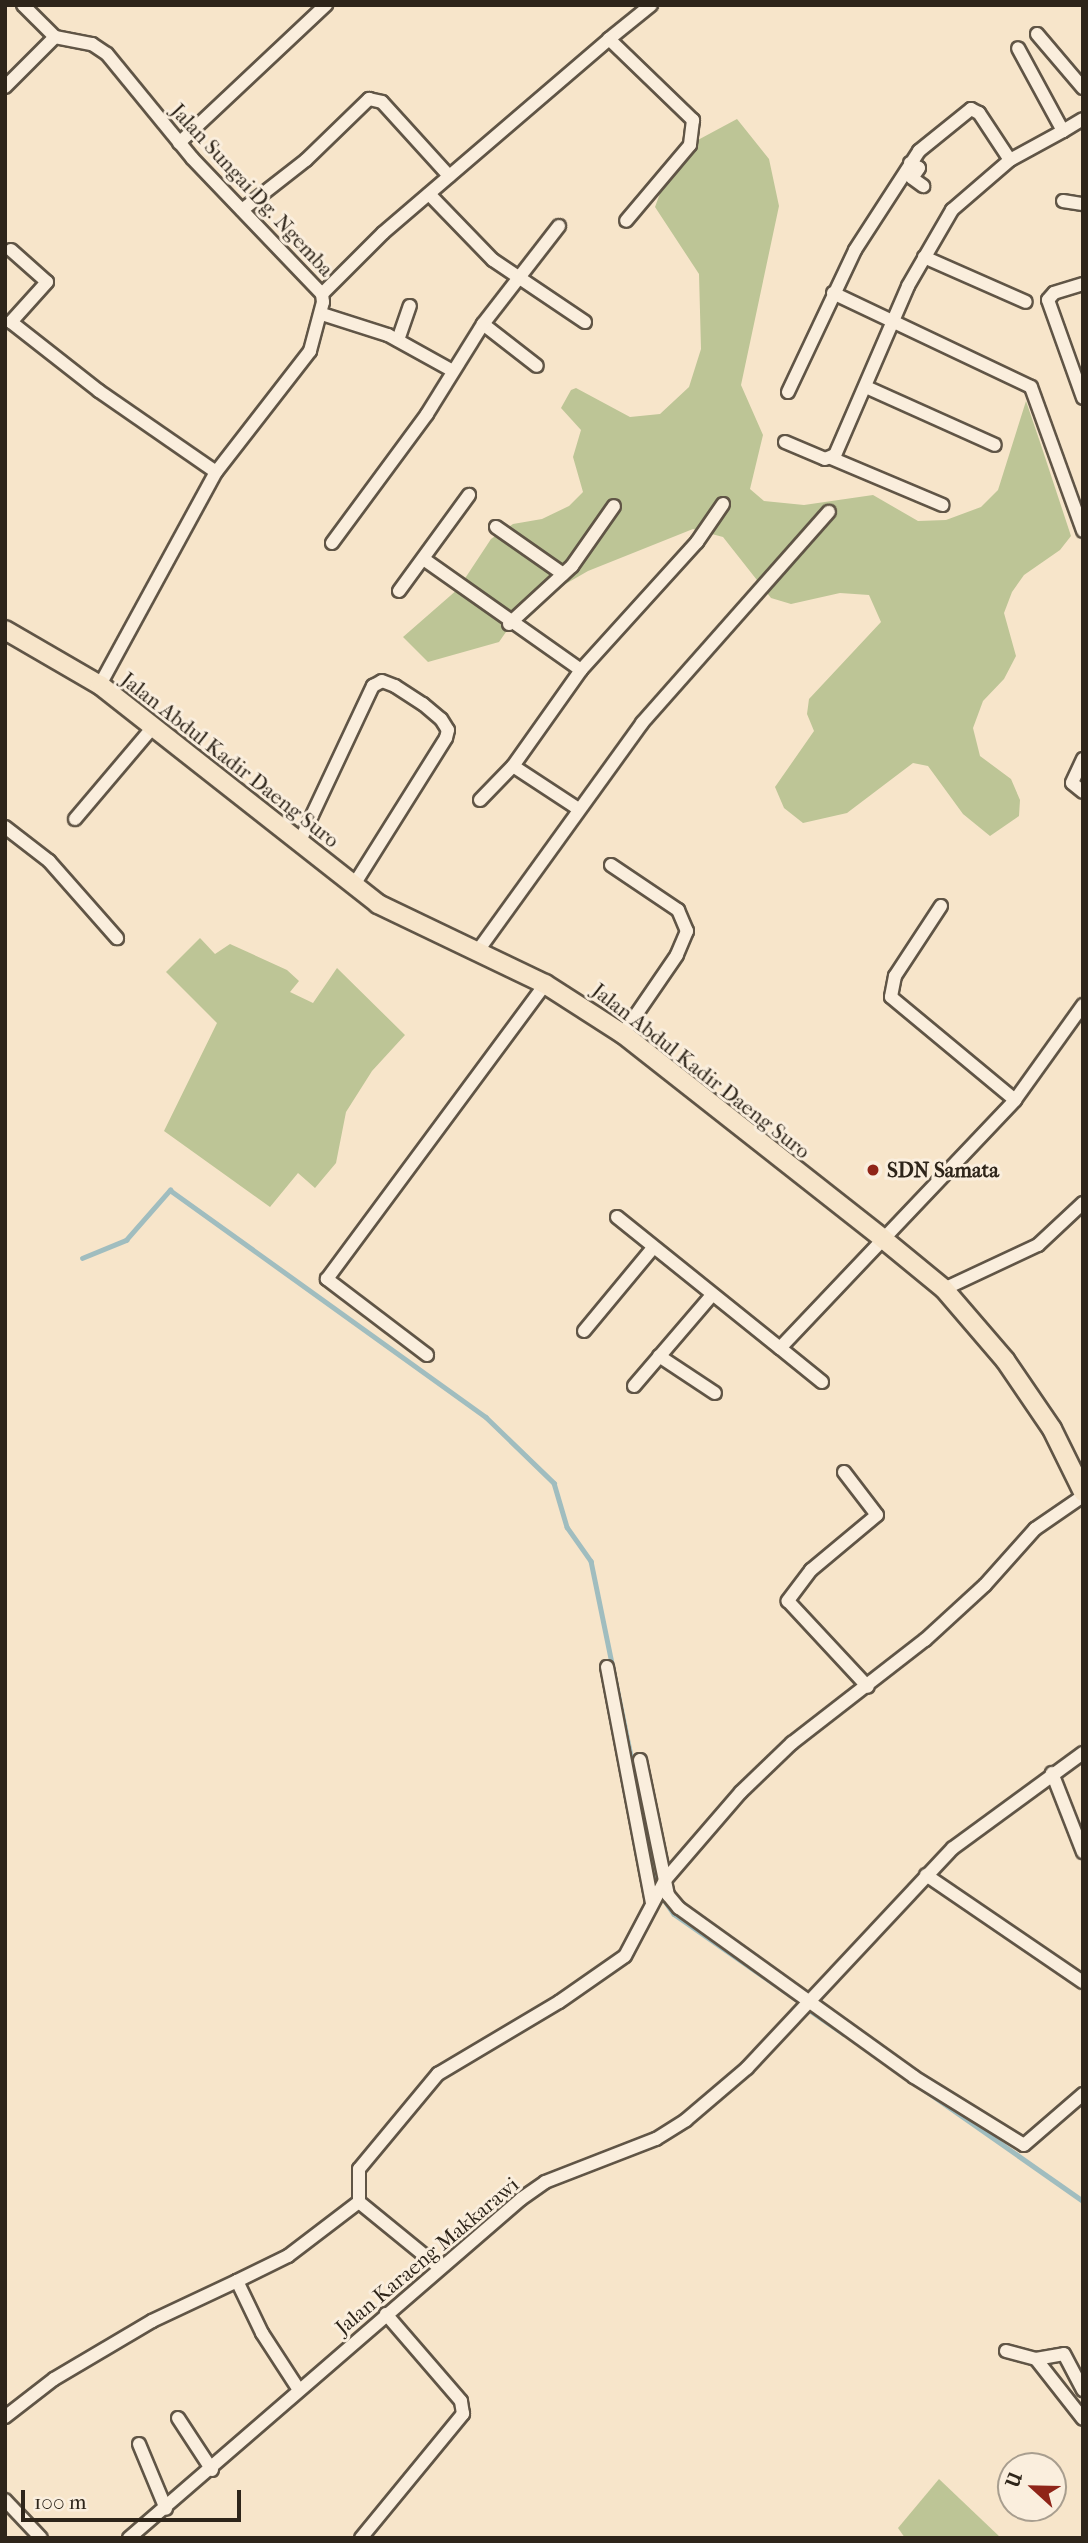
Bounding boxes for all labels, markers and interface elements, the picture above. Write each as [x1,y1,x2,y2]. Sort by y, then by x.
street label: Jalan Sungai Dg. Ngemba [165,98,339,282]
street label: Jalan Abdul Kadir Daeng Suro [116,667,344,853]
street label: Jalan Abdul Kadir Daeng Suro [587,978,815,1164]
place label: SDN Samata [887,1157,999,1183]
marker: SDN Samata [865,1162,881,1178]
street label: Jalan Karaeng Makkarawi [330,2172,524,2340]
north arrow [997,2452,1067,2522]
text: U [1001,2469,1027,2491]
scale bar [24,2476,245,2520]
text: 100 m [34,2490,87,2514]

